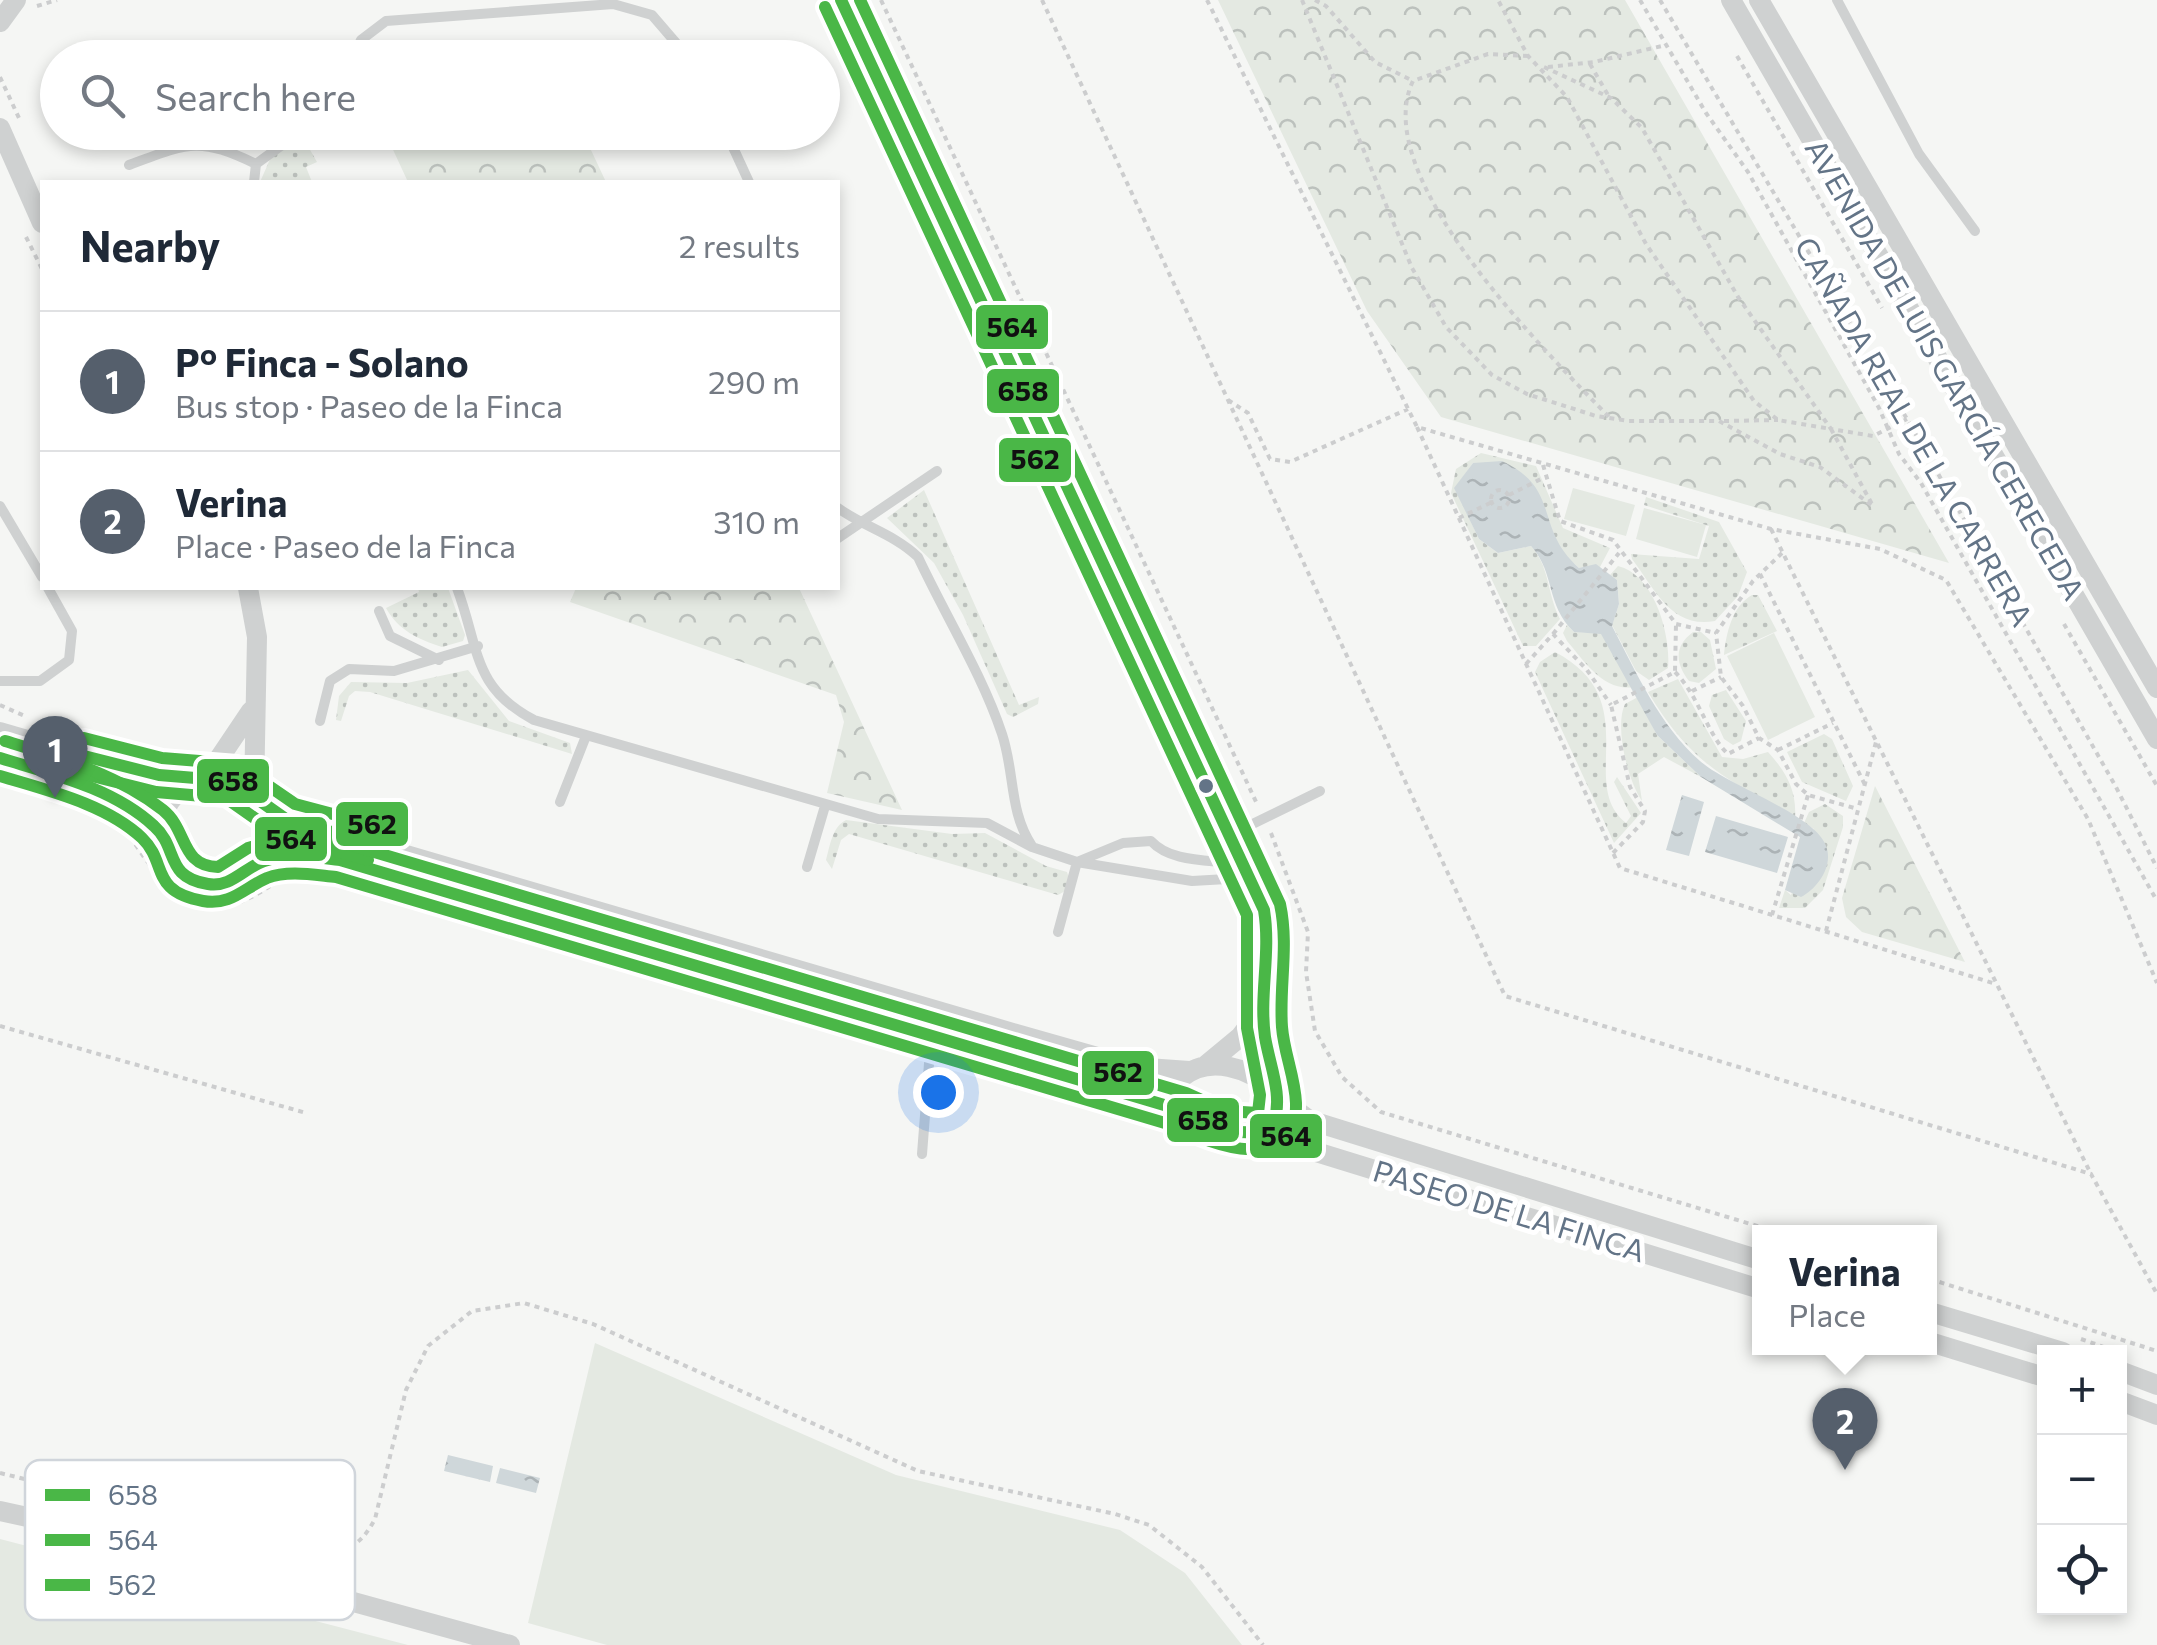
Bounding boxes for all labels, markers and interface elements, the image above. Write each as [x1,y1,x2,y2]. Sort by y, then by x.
search box [40,40,840,150]
icon: search [75,68,130,123]
text: Search here [155,72,356,119]
street label: AVENIDA DE LUIS GARCÍA CERECEDA [1799,132,2094,606]
text: Nearby [80,219,220,271]
text: 2 results [679,225,800,265]
street label: CAÑADA REAL DE LA CARRERA [1788,230,2042,632]
line badge: 564 [974,303,1050,351]
text: 564 [987,309,1037,343]
text: Pº Finca - Solano [175,338,469,385]
text: 1 [105,361,120,401]
text: 290 m [708,361,800,401]
line badge: 658 [985,367,1061,415]
text: 658 [998,373,1048,407]
text: Bus stop · Paseo de la Finca [175,385,563,425]
line badge: 562 [997,436,1073,484]
text: 562 [1010,441,1060,475]
text: Verina [175,478,288,525]
text: 2 [103,501,122,541]
text: 310 m [713,501,800,541]
text: Place · Paseo de la Finca [175,525,516,565]
pin: 1 [22,716,88,798]
line badge: 658 [195,757,271,805]
text: 658 [208,763,258,797]
unlabelled marker [1196,776,1216,796]
line badge: 562 [334,800,410,848]
text: 562 [347,806,397,840]
line badge: 564 [253,815,329,863]
text: 564 [266,821,316,855]
line badge: 562 [1080,1049,1156,1097]
text: 562 [1093,1054,1143,1088]
your location [913,1067,964,1118]
line badge: 658 [1165,1096,1241,1144]
text: 658 [1178,1102,1228,1136]
line badge: 564 [1248,1112,1324,1160]
text: 564 [1261,1118,1311,1152]
street label: PASEO DE LA FINCA [1369,1151,1650,1269]
popup [1752,1225,1937,1355]
text: Verina [1788,1247,1901,1294]
text: Place [1788,1294,1866,1334]
map controls [2037,1345,2127,1615]
button: + [2037,1345,2127,1435]
pin: 2 [1812,1388,1878,1470]
button: − [2037,1435,2127,1525]
legend [25,1460,355,1620]
text: 658 [108,1477,158,1511]
text: 564 [108,1522,158,1556]
button: locate [2037,1525,2127,1615]
text: 562 [108,1567,157,1601]

